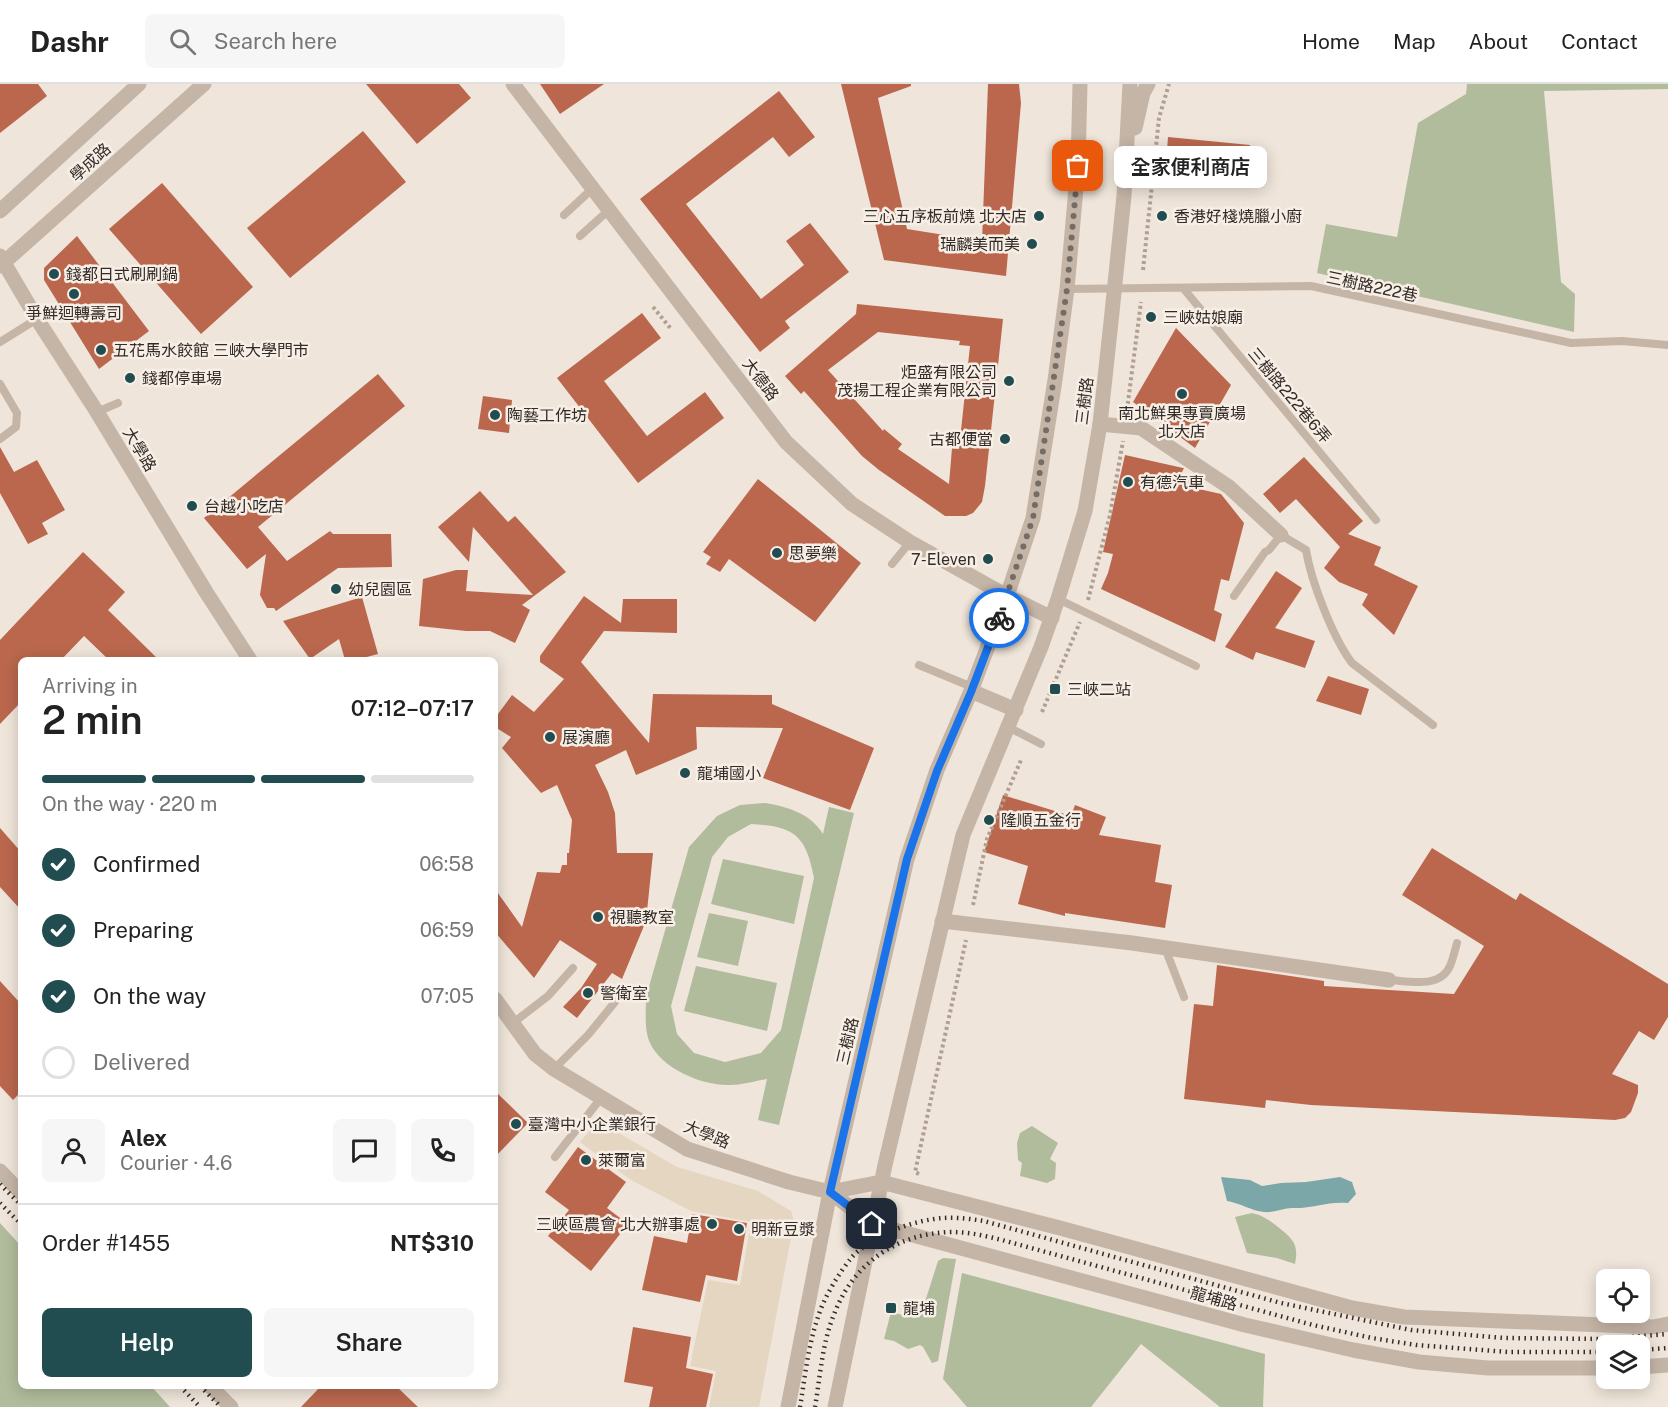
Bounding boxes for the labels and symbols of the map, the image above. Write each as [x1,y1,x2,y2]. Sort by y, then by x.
street label: 學成路 [66,139,115,185]
pin [1052,140,1103,191]
callout: 全家便利商店 [1114,145,1267,187]
place label: 三心五序板前燒 北大店 [863,207,1027,226]
place label: 香港好棧燒臘小廚 [1174,207,1302,226]
marker: 三心五序板前燒 北大店 [1032,209,1046,223]
marker: 香港好棧燒臘小廚 [1155,209,1169,223]
place label: 瑞麟美而美 [940,235,1020,254]
marker: 瑞麟美而美 [1025,237,1039,251]
place label: 錢都日式刷刷鍋 [66,265,178,284]
marker: 錢都日式刷刷鍋 [47,267,61,281]
street label: 三樹路222巷 [1325,268,1419,305]
marker: 爭鮮迴轉壽司 [67,287,81,301]
place label: 爭鮮迴轉壽司 [26,304,122,323]
place label: 三峽姑娘廟 [1163,308,1243,327]
marker: 三峽姑娘廟 [1144,310,1158,324]
place label: 五花馬水餃館 三峽大學門市 [113,341,309,360]
marker: 五花馬水餃館 三峽大學門市 [94,343,108,357]
street label: 三樹路222巷6弄 [1244,344,1335,447]
street label: 大德路 [739,354,783,404]
place label: 炬盛有限公司 茂揚工程企業有限公司 [837,363,997,400]
place label: 錢都停車場 [142,369,222,388]
marker: 錢都停車場 [123,371,137,385]
marker: 炬盛有限公司 茂揚工程企業有限公司 [1002,374,1016,388]
street label: 三樹路 [1072,376,1097,426]
marker: 南北鮮果專賣廣場 北大店 [1175,387,1189,401]
place label: 南北鮮果專賣廣場 北大店 [1118,404,1246,441]
place label: 陶藝工作坊 [507,406,587,425]
marker: 陶藝工作坊 [488,408,502,422]
street label: 大學路 [119,424,160,475]
place label: 古都便當 [929,430,993,449]
marker: 古都便當 [998,432,1012,446]
place label: 有德汽車 [1140,473,1204,492]
marker: 有德汽車 [1121,475,1135,489]
place label: 台越小吃店 [204,497,284,516]
marker: 台越小吃店 [185,499,199,513]
place label: 思夢樂 [789,544,837,563]
marker: 思夢樂 [770,546,784,560]
place label: 7-Eleven [911,550,976,569]
marker: 7-Eleven [981,552,995,566]
place label: 幼兒園區 [348,580,412,599]
marker: 幼兒園區 [329,582,343,596]
courier [969,588,1029,648]
place label: 三峽二站 [1067,680,1131,699]
marker: 三峽二站 [1048,682,1062,696]
place label: 展演廳 [562,728,610,747]
marker: 展演廳 [543,730,557,744]
place label: 龍埔國小 [697,764,761,783]
marker: 龍埔國小 [678,766,692,780]
place label: 隆順五金行 [1001,811,1081,830]
marker: 隆順五金行 [982,813,996,827]
place label: 視聽教室 [610,908,674,927]
marker: 視聽教室 [591,910,605,924]
place label: 警衛室 [600,984,648,1003]
marker: 警衛室 [581,986,595,1000]
street label: 三樹路 [833,1016,862,1067]
place label: 臺灣中小企業銀行 [528,1115,656,1134]
marker: 臺灣中小企業銀行 [509,1117,523,1131]
street label: 大學路 [681,1117,733,1152]
place label: 萊爾富 [598,1151,646,1170]
marker: 萊爾富 [579,1153,593,1167]
pin [846,1198,897,1249]
place label: 三峽區農會 北大辦事處 [536,1215,700,1234]
marker: 三峽區農會 北大辦事處 [705,1217,719,1231]
place label: 明新豆漿 [751,1220,815,1239]
marker: 明新豆漿 [732,1222,746,1236]
street label: 龍埔路 [1188,1283,1240,1314]
place label: 龍埔 [903,1299,935,1318]
marker: 龍埔 [884,1301,898,1315]

